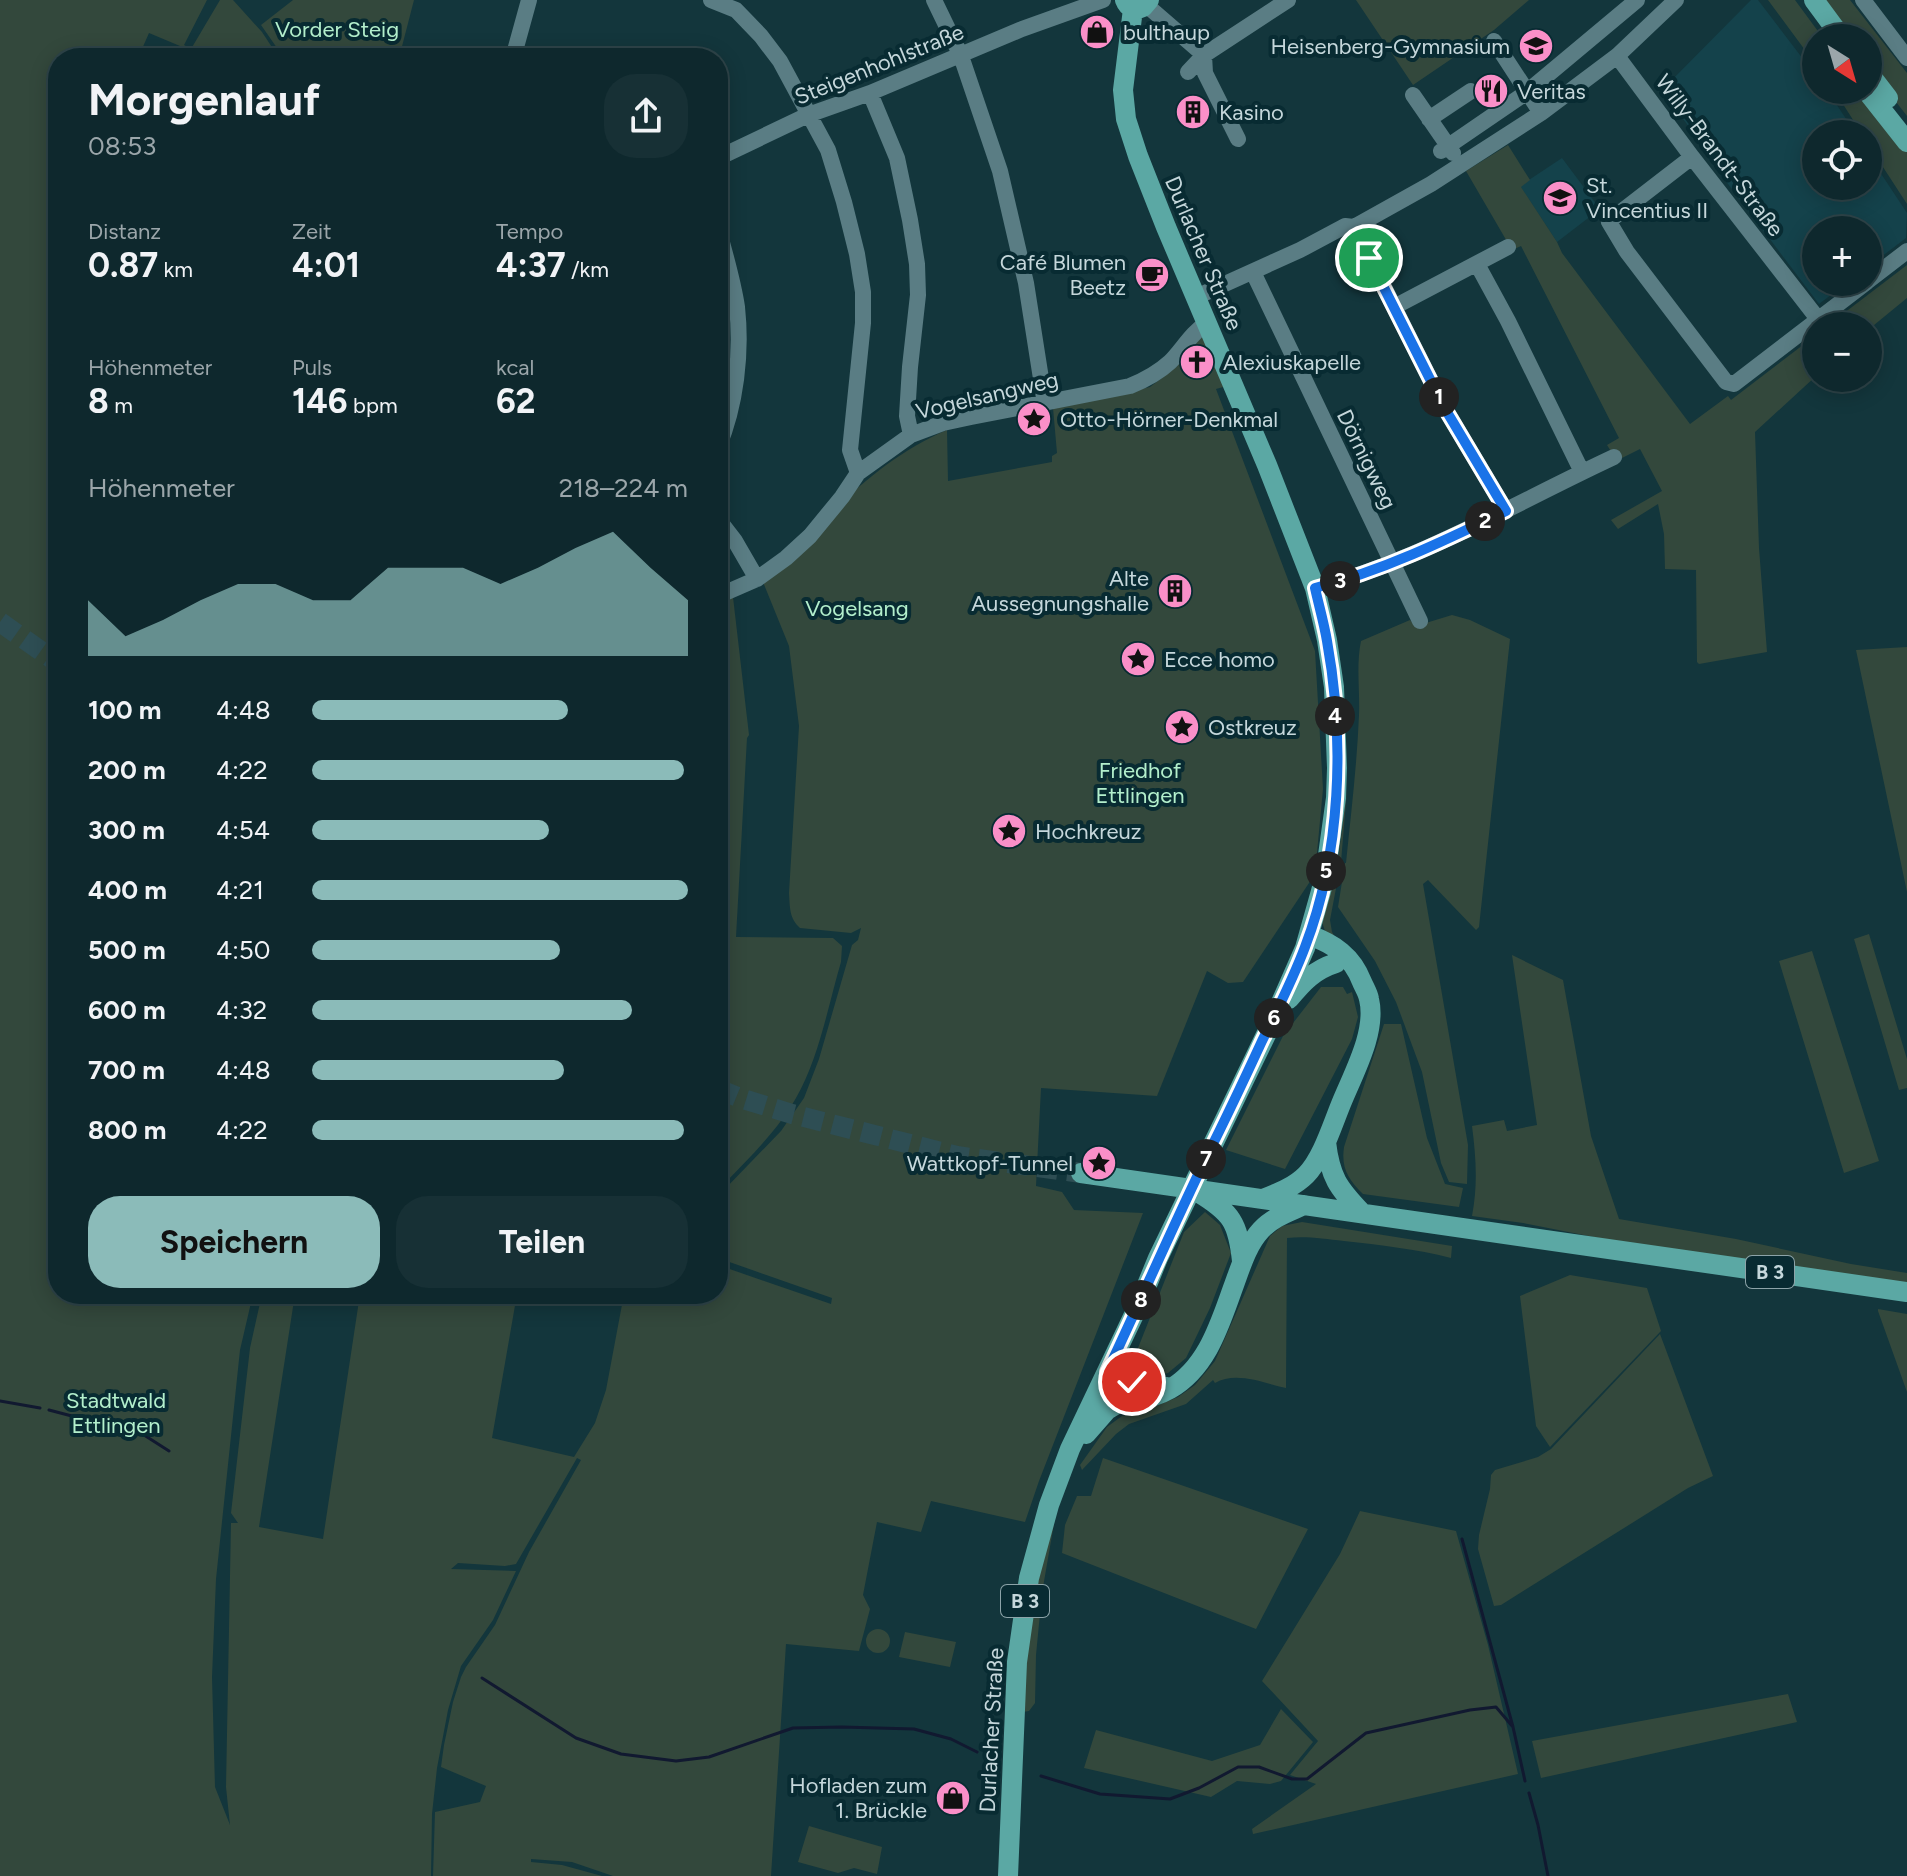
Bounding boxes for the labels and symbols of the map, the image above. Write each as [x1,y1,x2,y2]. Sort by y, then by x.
shop icon: bulthaup [1078,13,1116,51]
park label: Vorder Steig [275,16,399,43]
street label: Steigenhohlstraße [791,18,968,111]
place label: bulthaup [1123,19,1210,46]
north arrow [1802,24,1882,104]
school or university icon: Heisenberg-Gymnasium [1517,27,1555,65]
place label: Heisenberg-Gymnasium [1271,33,1510,60]
street label: Willy-Brandt-Straße [1650,69,1789,242]
restaurant icon: Veritas [1472,72,1510,110]
place label: Veritas [1517,78,1586,105]
building icon: Kasino [1174,93,1212,131]
place label: Kasino [1219,99,1284,126]
street label: Durlacher Straße [1159,172,1248,334]
place label: St. Vincentius II [1586,172,1708,224]
school or university icon: St. Vincentius II [1541,179,1579,217]
pin [1335,224,1403,292]
place label: Café Blumen Beetz [1000,249,1126,301]
cafe icon: Café Blumen Beetz [1133,256,1171,294]
church icon: Alexiuskapelle [1178,343,1216,381]
place label: Alexiuskapelle [1223,349,1361,376]
street label: Vogelsangweg [913,366,1061,425]
pin: 1 [1419,377,1459,417]
place icon: Otto-Hörner-Denkmal [1015,400,1053,438]
street label: Dörnigweg [1331,405,1402,513]
place label: Otto-Hörner-Denkmal [1060,406,1278,433]
pin: 2 [1465,501,1505,541]
pin: 3 [1320,561,1360,601]
place label: Alte Aussegnungshalle [971,565,1149,617]
building icon: Alte Aussegnungshalle [1156,572,1194,610]
park label: Vogelsang [805,595,909,622]
place icon: Ecce homo [1119,640,1157,678]
place label: Ecce homo [1164,646,1275,673]
pin: 4 [1315,696,1355,736]
place icon: Ostkreuz [1163,708,1201,746]
place label: Ostkreuz [1208,714,1297,741]
park label: Friedhof Ettlingen [1095,757,1185,809]
place icon: Hochkreuz [990,812,1028,850]
place label: Hochkreuz [1035,818,1142,845]
pin: 5 [1306,851,1346,891]
pin: 6 [1254,998,1294,1038]
pin: 7 [1186,1139,1226,1179]
place icon: Wattkopf-Tunnel [1080,1144,1118,1182]
place label: Wattkopf-Tunnel [907,1150,1073,1177]
road number: B 3 [1746,1256,1794,1288]
pin: 8 [1121,1280,1161,1320]
pin [1098,1348,1166,1416]
park label: Stadtwald Ettlingen [66,1387,166,1439]
road number: B 3 [1001,1585,1049,1617]
street label: Durlacher Straße [974,1647,1009,1813]
place label: Hofladen zum 1. Brückle [789,1772,927,1824]
shop icon: Hofladen zum 1. Brückle [934,1779,972,1817]

